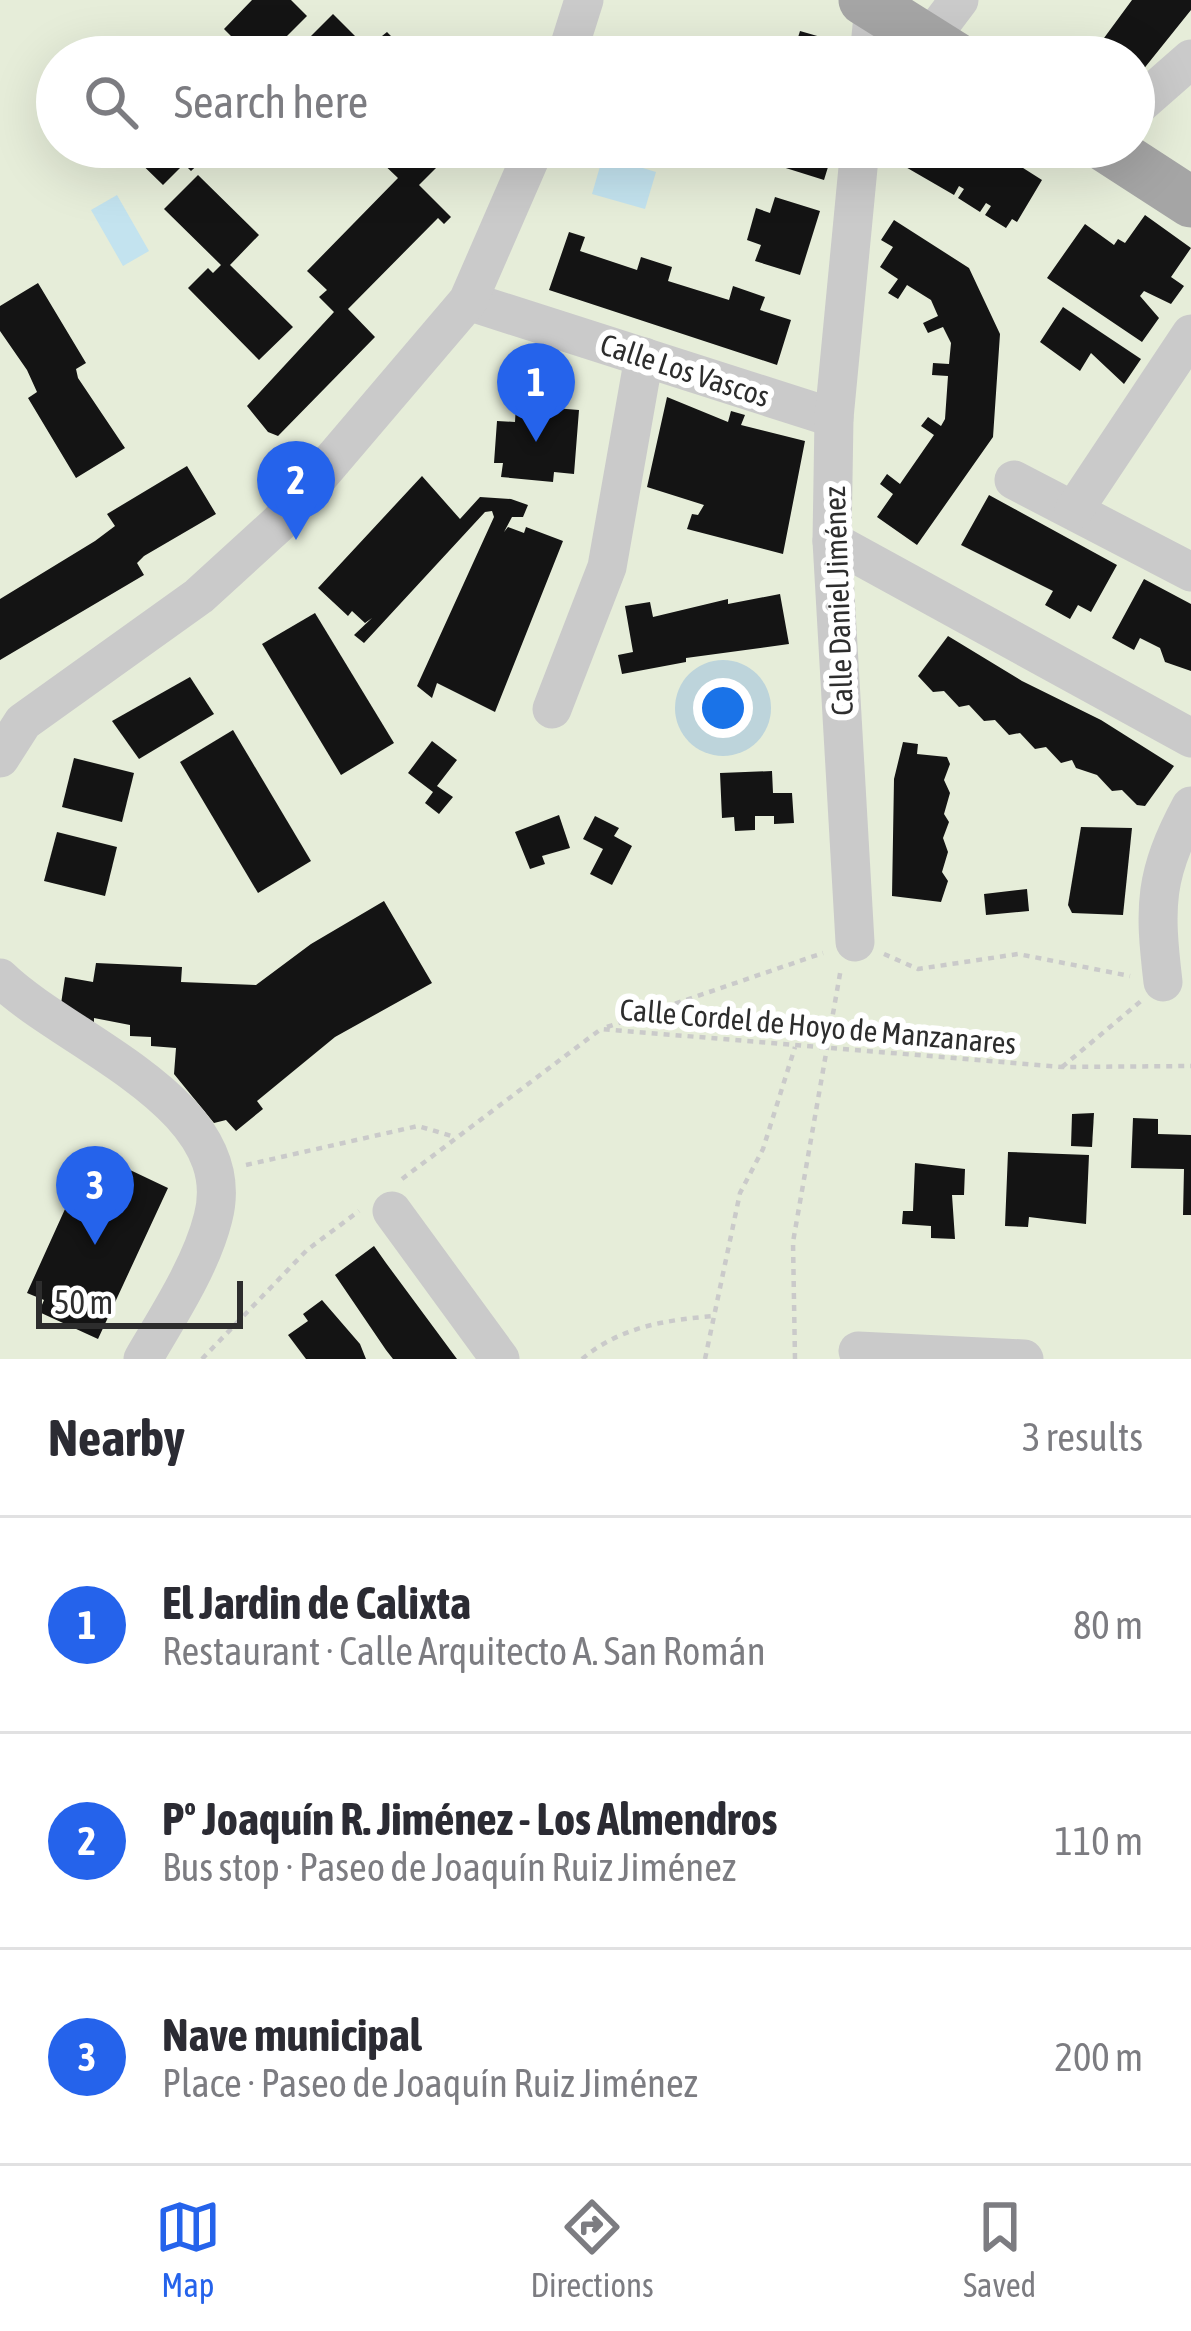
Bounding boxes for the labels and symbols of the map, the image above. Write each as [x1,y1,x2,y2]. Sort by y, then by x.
street label: Calle Los Vascos [596,327,774,413]
pin: 1 [497,343,575,442]
pin: 2 [257,441,335,540]
street label: Calle Daniel Jiménez [817,486,859,716]
your location [693,678,753,738]
street label: Calle Cordel de Hoyo de Manzanares [619,992,1017,1060]
pin: 3 [56,1146,134,1245]
scale bar [36,1275,243,1328]

